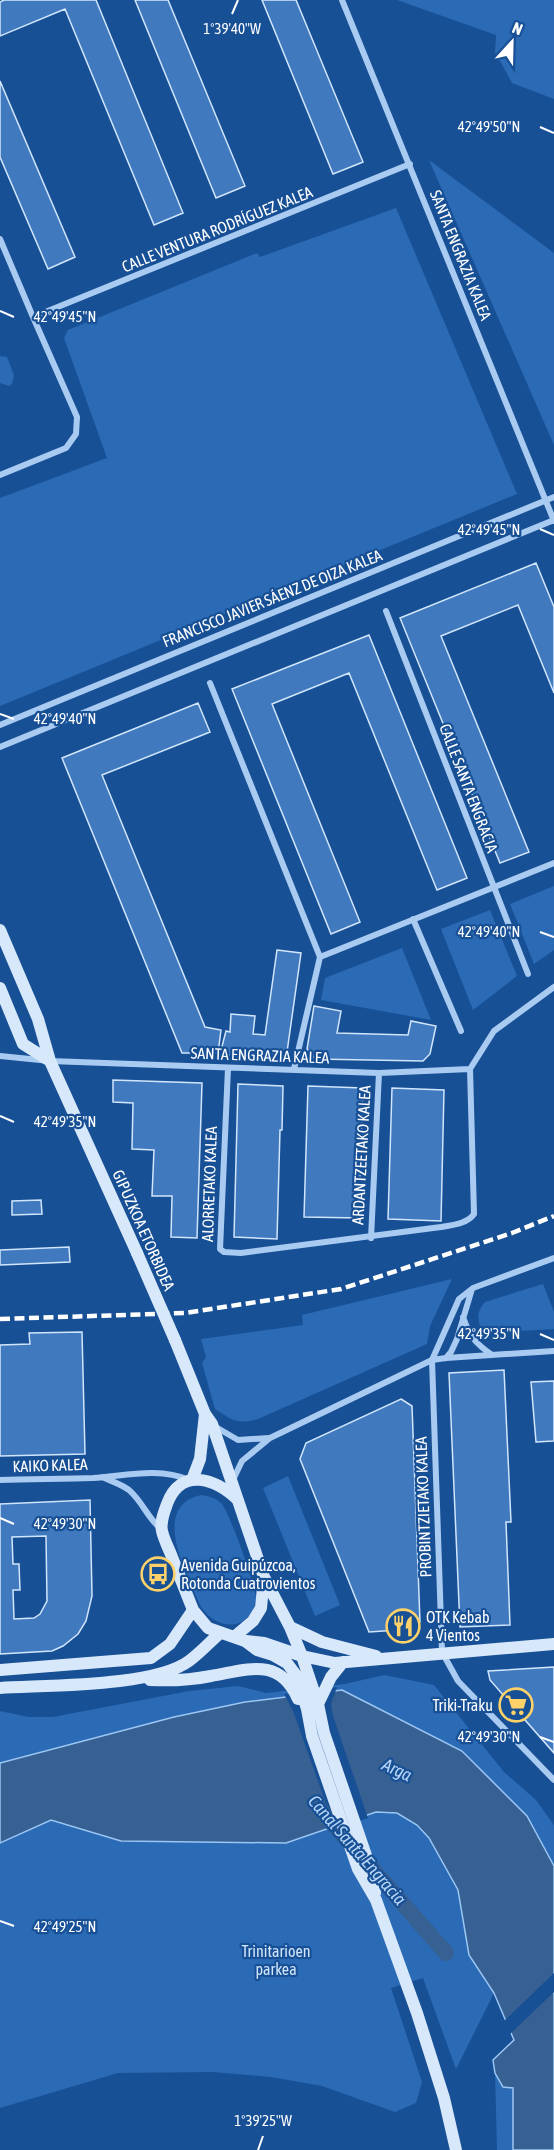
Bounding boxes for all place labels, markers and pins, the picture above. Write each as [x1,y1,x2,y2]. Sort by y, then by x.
bus stop icon: Avenida Guipúzcoa, Rotonda Cuatrovientos [140,1556,176,1592]
place label: Avenida Guipúzcoa, Rotonda Cuatrovientos [181,1556,316,1592]
restaurant icon: OTK Kebab 4 Vientos [385,1608,421,1644]
place label: OTK Kebab 4 Vientos [426,1608,489,1644]
supermarket icon: Triki-Traku [498,1687,534,1723]
place label: Triki-Traku [432,1696,493,1714]

